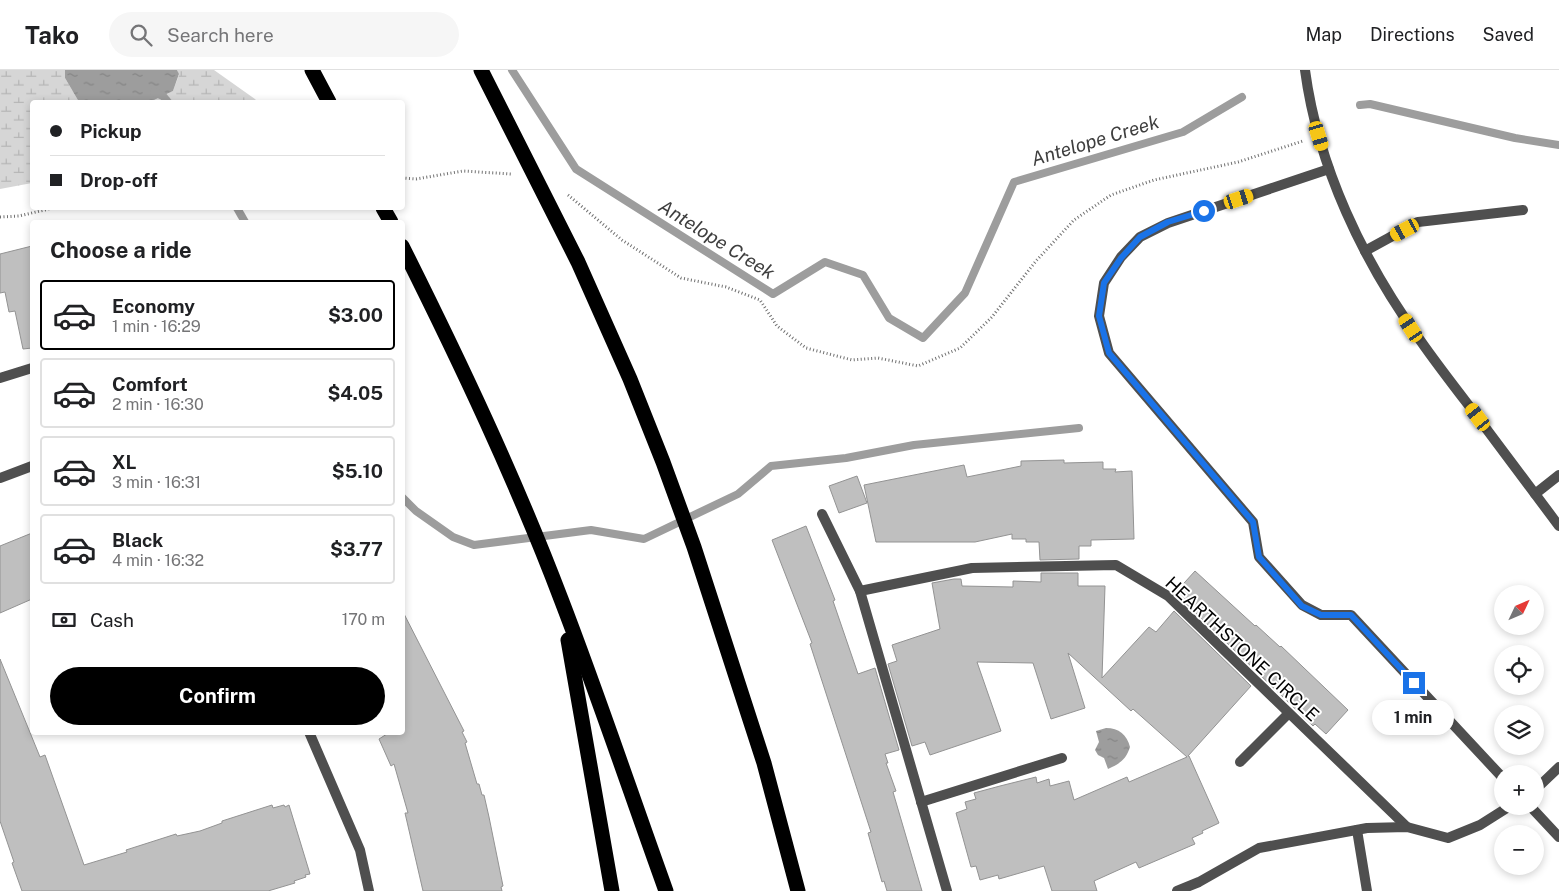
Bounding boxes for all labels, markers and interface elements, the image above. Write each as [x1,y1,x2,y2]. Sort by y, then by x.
search box [109,12,459,57]
text: Tako [25,21,79,49]
icon: search [127,21,155,49]
text: Search here [167,24,274,46]
text: Map [1305,24,1342,45]
text: Directions [1370,24,1455,45]
text: Saved [1483,24,1534,45]
water label: Antelope Creek [1029,110,1162,170]
car [1307,119,1330,153]
text: Pickup [80,120,142,142]
text: Drop-off [80,169,157,191]
car [1222,187,1255,211]
water label: Antelope Creek [655,195,780,284]
route start [1193,200,1215,222]
car [1388,216,1421,244]
text: Choose a ride [50,237,192,263]
icon: car [52,293,97,338]
text: Economy [112,295,195,317]
text: $3.00 [328,304,383,326]
car [1396,311,1425,345]
text: 1 min · 16:29 [112,317,201,336]
icon: car [52,371,97,416]
text: Comfort [112,373,188,395]
text: $4.05 [327,382,383,404]
text: 2 min · 16:30 [112,395,204,414]
car [1462,401,1493,433]
icon: car [52,449,97,494]
text: XL [112,451,137,473]
text: $5.10 [332,460,383,482]
text: 3 min · 16:31 [112,473,201,492]
icon: car [52,527,97,572]
text: Black [112,529,163,551]
text: $3.77 [330,538,383,560]
text: 4 min · 16:32 [112,551,204,570]
street label: HEARTHSTONE CIRCLE [1161,572,1323,725]
north arrow [1494,585,1544,635]
map controls [1494,585,1544,875]
icon: cash [50,606,78,634]
text: Cash [90,609,134,631]
text: 170 m [342,610,385,629]
button: locate [1494,645,1544,695]
button: Confirm [50,667,385,725]
route end [1403,672,1425,694]
callout: 1 min [1373,700,1455,736]
button: layers [1494,705,1544,755]
text: 1 min [1394,708,1432,727]
button: + [1494,765,1544,815]
button: − [1494,825,1544,875]

